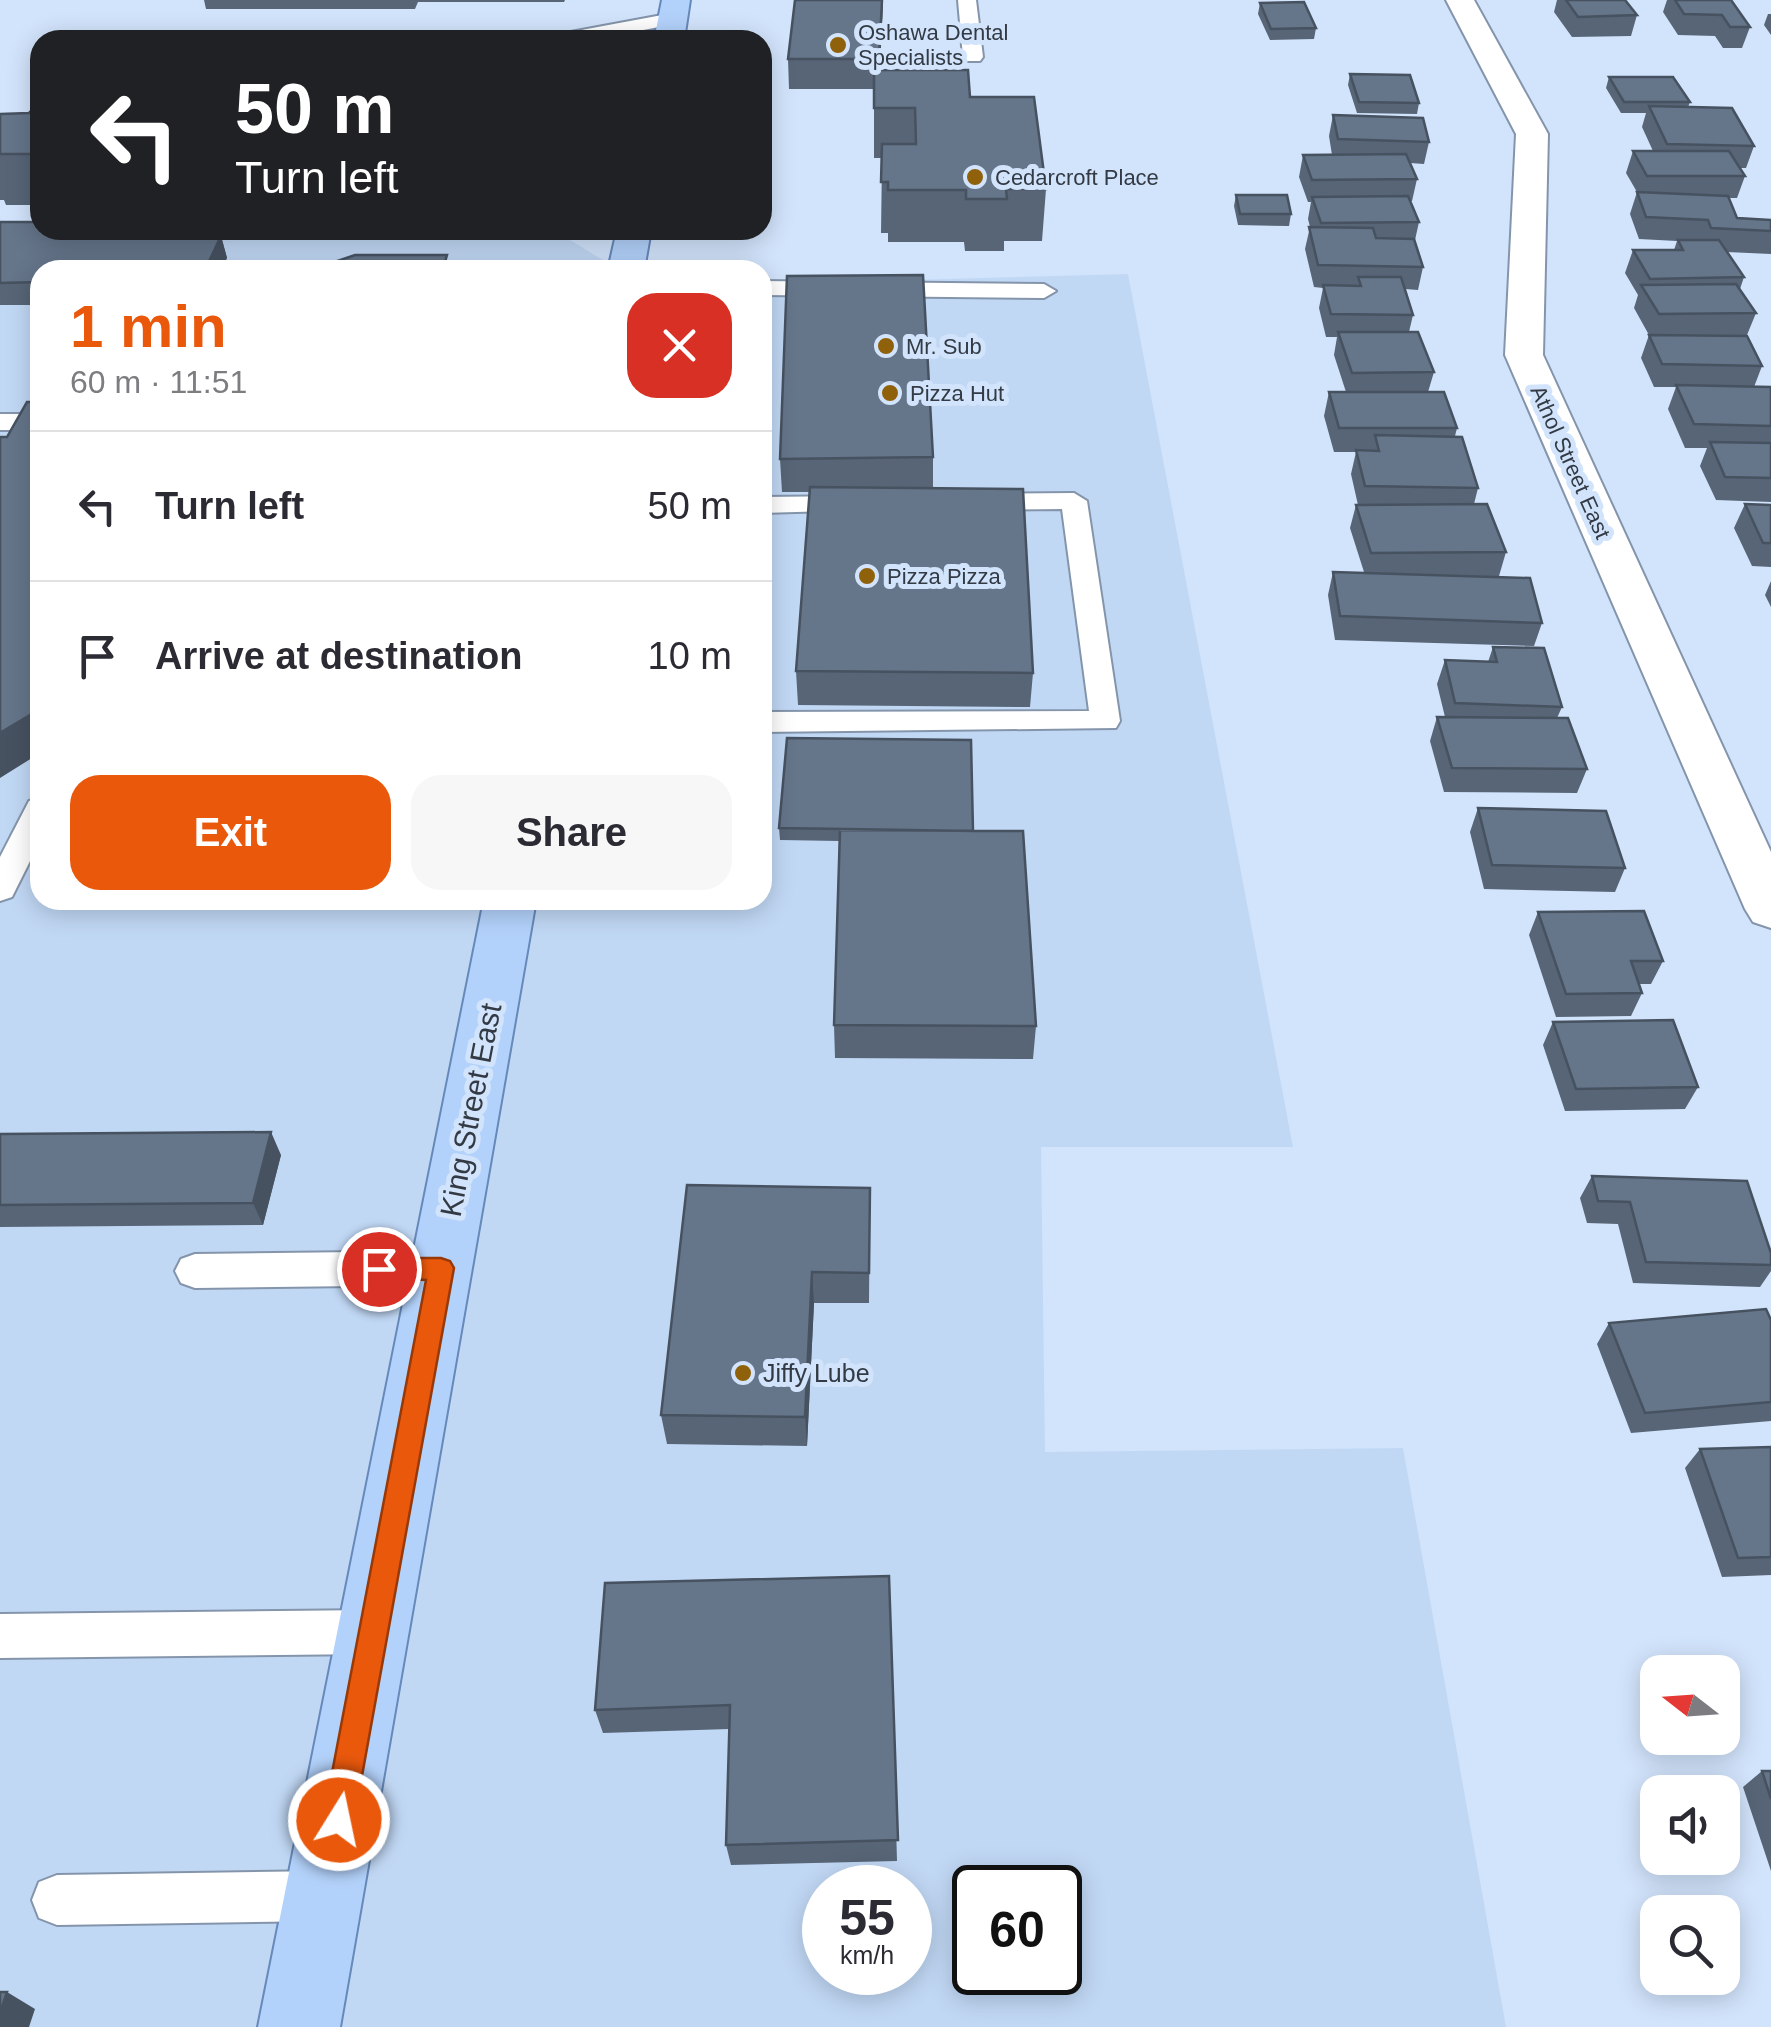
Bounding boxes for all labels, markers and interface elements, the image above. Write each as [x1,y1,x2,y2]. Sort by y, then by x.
place label: Oshawa Dental Specialists [858,20,1008,70]
marker: Oshawa Dental Specialists [827,34,849,56]
icon: left [70,70,200,200]
text: 50 m [235,70,395,148]
text: Turn left [235,152,398,203]
place label: Cedarcroft Place [995,165,1159,190]
marker: Cedarcroft Place [964,166,986,188]
text: 1 min [70,293,227,360]
button: close [627,293,732,398]
place label: Mr. Sub [906,334,982,359]
marker: Mr. Sub [875,335,897,357]
text: 60 m · 11:51 [70,364,247,400]
place label: Pizza Hut [910,381,1004,406]
marker: Pizza Hut [879,382,901,404]
street label: Athol Street East [1526,382,1616,543]
icon: left [70,479,125,534]
text: Turn left [155,485,304,527]
text: 50 m [648,485,732,527]
place label: Pizza Pizza [887,564,1001,589]
marker: Pizza Pizza [856,565,878,587]
icon: arrive [70,629,125,684]
text: Arrive at destination [155,635,522,677]
text: 10 m [648,635,732,677]
button: Exit [70,775,391,890]
button: Share [411,775,732,890]
street label: King Street East [434,1000,508,1219]
pin [337,1227,422,1312]
icon: arrive [352,1242,407,1297]
place label: Jiffy Lube [763,1359,870,1387]
marker: Jiffy Lube [732,1362,754,1384]
north arrow [1640,1655,1740,1755]
map controls [1640,1655,1740,1995]
position arrow [287,1768,391,1872]
button: sound [1640,1775,1740,1875]
speed limit sign: 60 [952,1865,1082,1995]
text: 55 [839,1890,895,1946]
button: search [1640,1895,1740,1995]
text: km/h [840,1941,894,1969]

